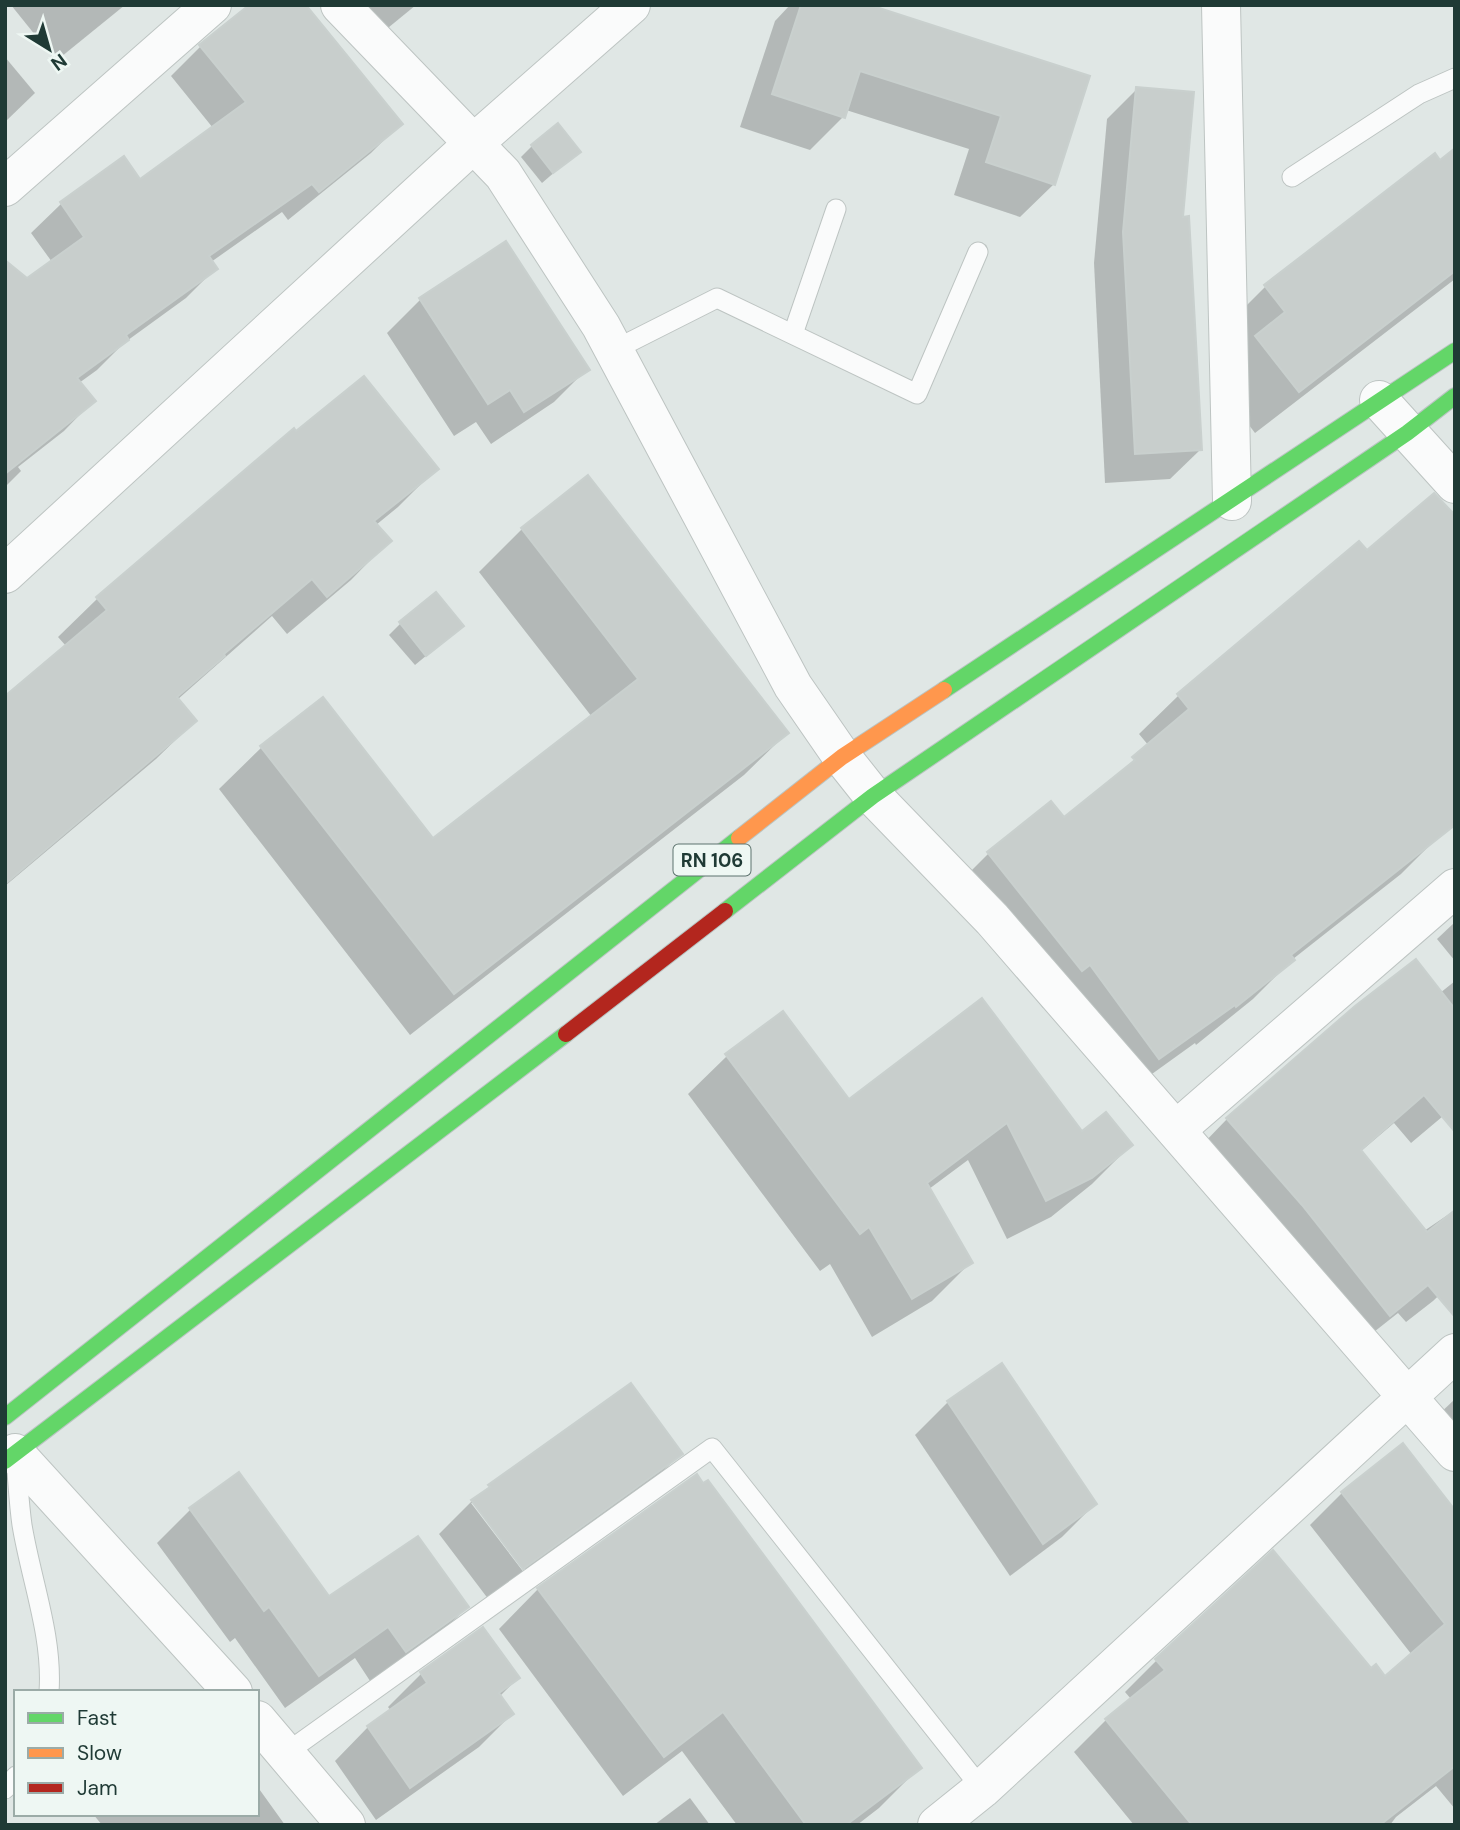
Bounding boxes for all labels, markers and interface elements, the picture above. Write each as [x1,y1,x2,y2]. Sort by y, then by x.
north arrow [14,14,84,84]
text: N [46,48,72,76]
road number: RN 106 [674,845,750,876]
legend [14,1690,259,1816]
text: Fast [77,1704,117,1732]
text: Slow [77,1739,122,1767]
text: Jam [77,1774,118,1802]

